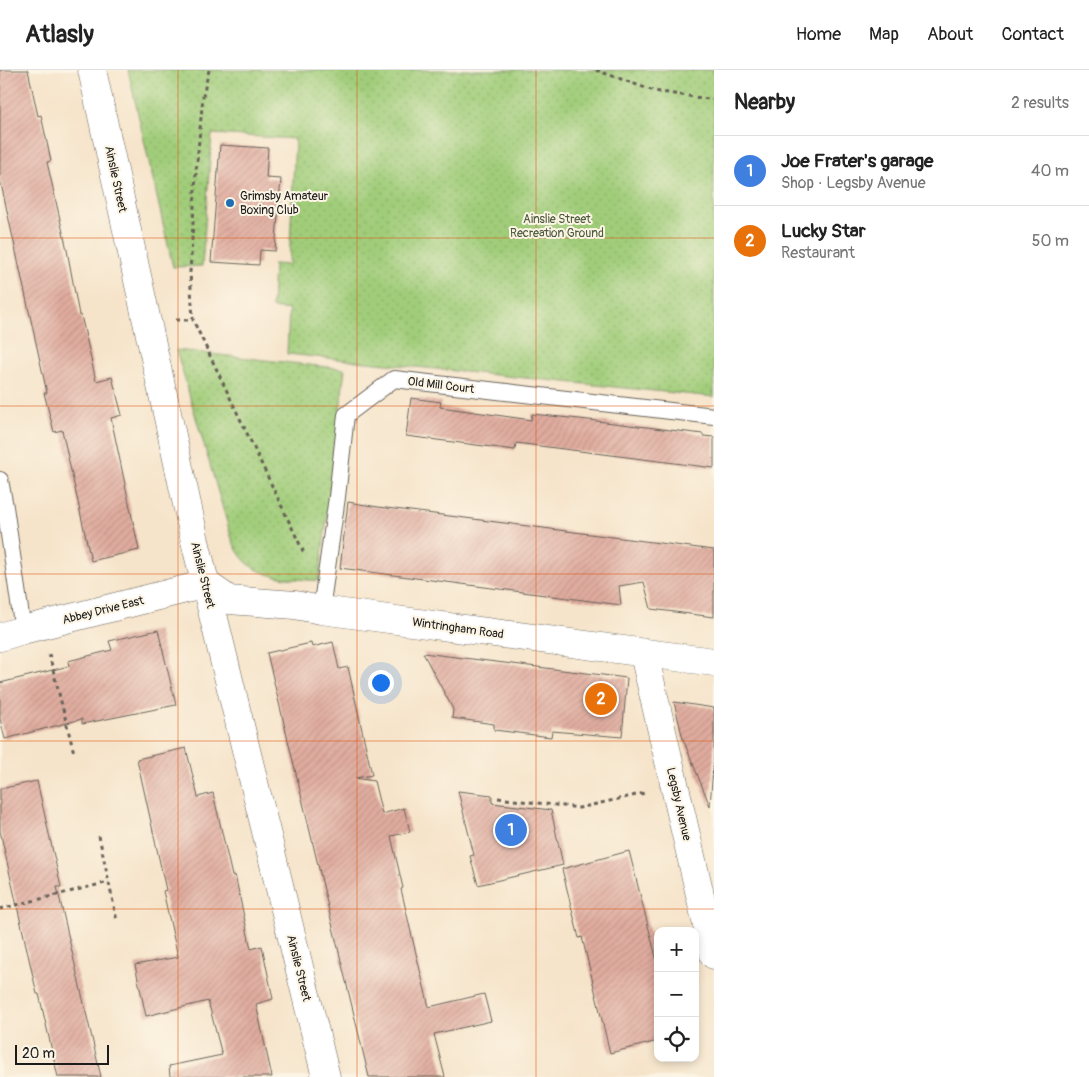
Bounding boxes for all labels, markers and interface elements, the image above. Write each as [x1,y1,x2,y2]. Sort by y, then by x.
text: Atlasly [25,20,94,49]
text: Home [796,23,841,46]
text: Map [869,23,899,46]
text: About [927,23,973,46]
text: Contact [1001,23,1064,46]
text: Nearby [734,89,795,116]
text: 2 results [1011,93,1069,113]
street label: Ainslie Street [101,144,130,214]
text: Joe Frater's garage [781,149,933,173]
text: 1 [747,161,753,181]
text: 40 m [1031,161,1069,181]
text: Shop · Legsby Avenue [781,173,926,193]
place label: Grimsby Amateur Boxing Club [240,189,329,218]
marker: Grimsby Amateur Boxing Club [224,197,236,209]
park label: Ainslie Street Recreation Ground [510,212,604,241]
text: Lucky Star [781,219,865,243]
text: 2 [746,231,754,251]
text: 50 m [1032,231,1069,251]
text: Restaurant [781,243,855,263]
street label: Old Mill Court [407,374,475,397]
street label: Ainslie Street [187,540,218,610]
street label: Abbey Drive East [61,593,146,628]
street label: Wintringham Road [411,615,505,642]
your location [368,670,394,696]
pin: 2 [585,680,617,718]
street label: Legsby Avenue [663,766,694,842]
pin: 1 [495,811,527,849]
map controls [654,927,699,1062]
button: + [654,927,699,972]
street label: Ainslie Street [283,933,314,1003]
button: − [654,972,699,1017]
button: locate [654,1017,699,1062]
scale bar [15,1042,109,1065]
text: 20 m [22,1045,55,1062]

